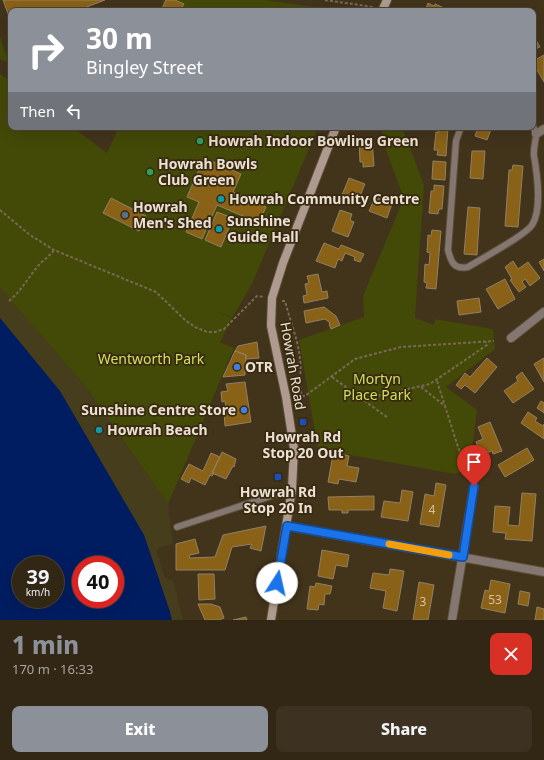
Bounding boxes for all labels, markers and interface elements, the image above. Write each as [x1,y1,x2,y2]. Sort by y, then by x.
text: 30 m [86,19,153,57]
icon: right [20,24,72,76]
text: Bingley Street [86,55,203,79]
icon: left [63,100,85,122]
text: Then [20,101,55,121]
place label: Howrah Indoor Bowling Green [208,131,419,150]
marker: Howrah Indoor Bowling Green [195,136,205,146]
place label: Howrah Bowls Club Green [158,154,257,189]
marker: Howrah Bowls Club Green [145,167,155,177]
place label: Howrah Community Centre [229,189,419,208]
marker: Howrah Community Centre [216,194,226,204]
place label: Howrah Men's Shed [133,197,212,232]
marker: Howrah Men's Shed [120,210,130,220]
place label: Sunshine Guide Hall [227,211,299,246]
marker: Sunshine Guide Hall [214,224,224,234]
street label: Howrah Road [276,321,311,411]
park label: Wentworth Park [98,349,205,368]
place label: OTR [245,357,274,376]
marker: OTR [232,362,242,372]
park label: Mortyn Place Park [343,369,411,404]
place label: Sunshine Centre Store [81,400,236,419]
marker: Sunshine Centre Store [239,405,249,415]
marker: Howrah Rd Stop 20 Out [298,417,308,427]
place label: Howrah Beach [107,420,208,439]
marker: Howrah Beach [94,425,104,435]
place label: Howrah Rd Stop 20 Out [263,427,343,462]
pin [457,445,491,486]
icon: arrive [463,451,485,473]
marker: Howrah Rd Stop 20 In [273,472,283,482]
place label: Howrah Rd Stop 20 In [240,482,316,517]
house number: 4 [429,501,436,518]
speed limit sign: 40 [72,556,124,608]
position arrow [256,562,298,604]
text: 39 [27,563,49,590]
text: km/h [26,585,50,599]
house number: 53 [488,591,502,608]
house number: 3 [420,593,427,610]
text: 1 min [12,628,79,661]
button: close [490,633,532,675]
text: 170 m · 16:33 [12,660,93,678]
button: Exit [12,706,268,752]
button: Share [276,706,532,752]

